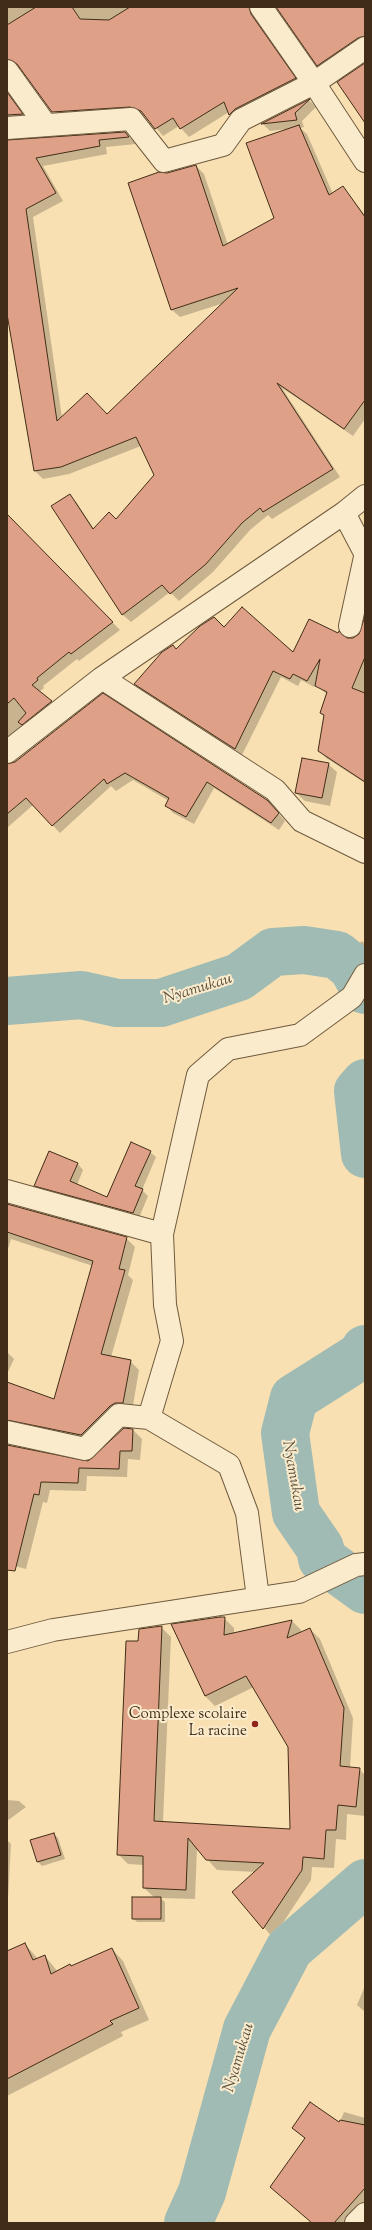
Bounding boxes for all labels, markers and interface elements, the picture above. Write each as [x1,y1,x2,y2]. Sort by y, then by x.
water label: Nyamukau [161,970,235,1010]
water label: Nyamukau [276,1439,308,1513]
place label: Complexe scolaire La racine [129,1706,247,1741]
marker: Complexe scolaire La racine [250,1719,260,1729]
water label: Nyamukau [220,2021,260,2095]

